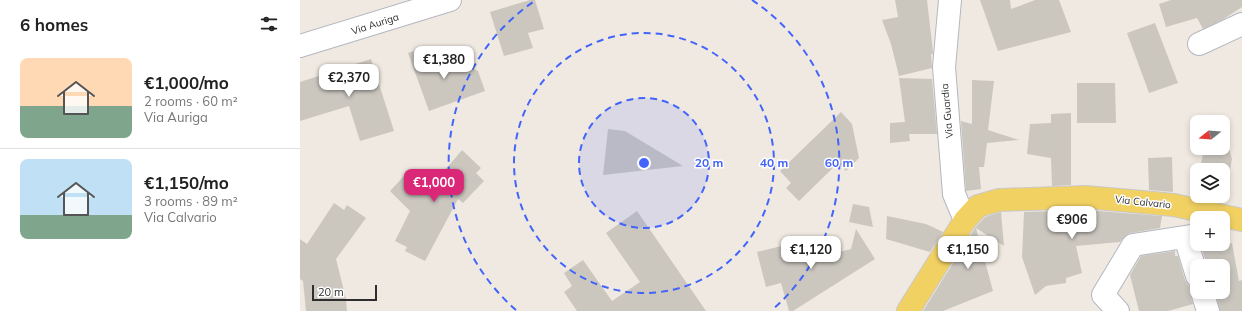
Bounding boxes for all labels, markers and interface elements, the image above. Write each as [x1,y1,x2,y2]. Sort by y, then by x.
street label: Via Auriga [350,10,400,38]
icon: filters [258,13,280,35]
text: 6 homes [20,14,88,35]
pin: €1,380 [411,46,477,80]
text: €1,380 [423,51,465,67]
pin: €2,370 [316,64,382,98]
text: €2,370 [328,69,370,85]
text: €1,000/mo [144,72,229,93]
icon: home [52,74,100,122]
street label: Via Guardia [938,83,956,139]
text: 2 rooms · 60 m² [144,93,238,109]
text: Via Auriga [144,109,208,125]
north arrow [1190,115,1230,155]
map controls [1190,115,1230,299]
text: 20 m [695,155,723,170]
text: 40 m [760,155,788,170]
text: 60 m [825,155,853,170]
centre of rings [637,156,651,170]
button: layers [1190,163,1230,203]
pin: €1,000 [401,169,467,203]
text: €1,150/mo [144,172,229,193]
text: €1,000 [413,174,455,190]
icon: home [52,175,100,223]
text: 3 rooms · 89 m² [144,193,238,209]
street label: Via Calvario [1114,193,1172,211]
pin: €906 [1048,206,1096,240]
text: Via Calvario [144,209,217,225]
text: €906 [1056,211,1088,227]
button: + [1190,211,1230,251]
pin: €1,120 [778,236,844,270]
pin: €1,150 [935,236,1001,270]
text: €1,120 [790,241,832,257]
text: €1,150 [947,241,989,257]
button: − [1190,259,1230,299]
scale bar [312,283,377,302]
text: 20 m [318,285,344,299]

